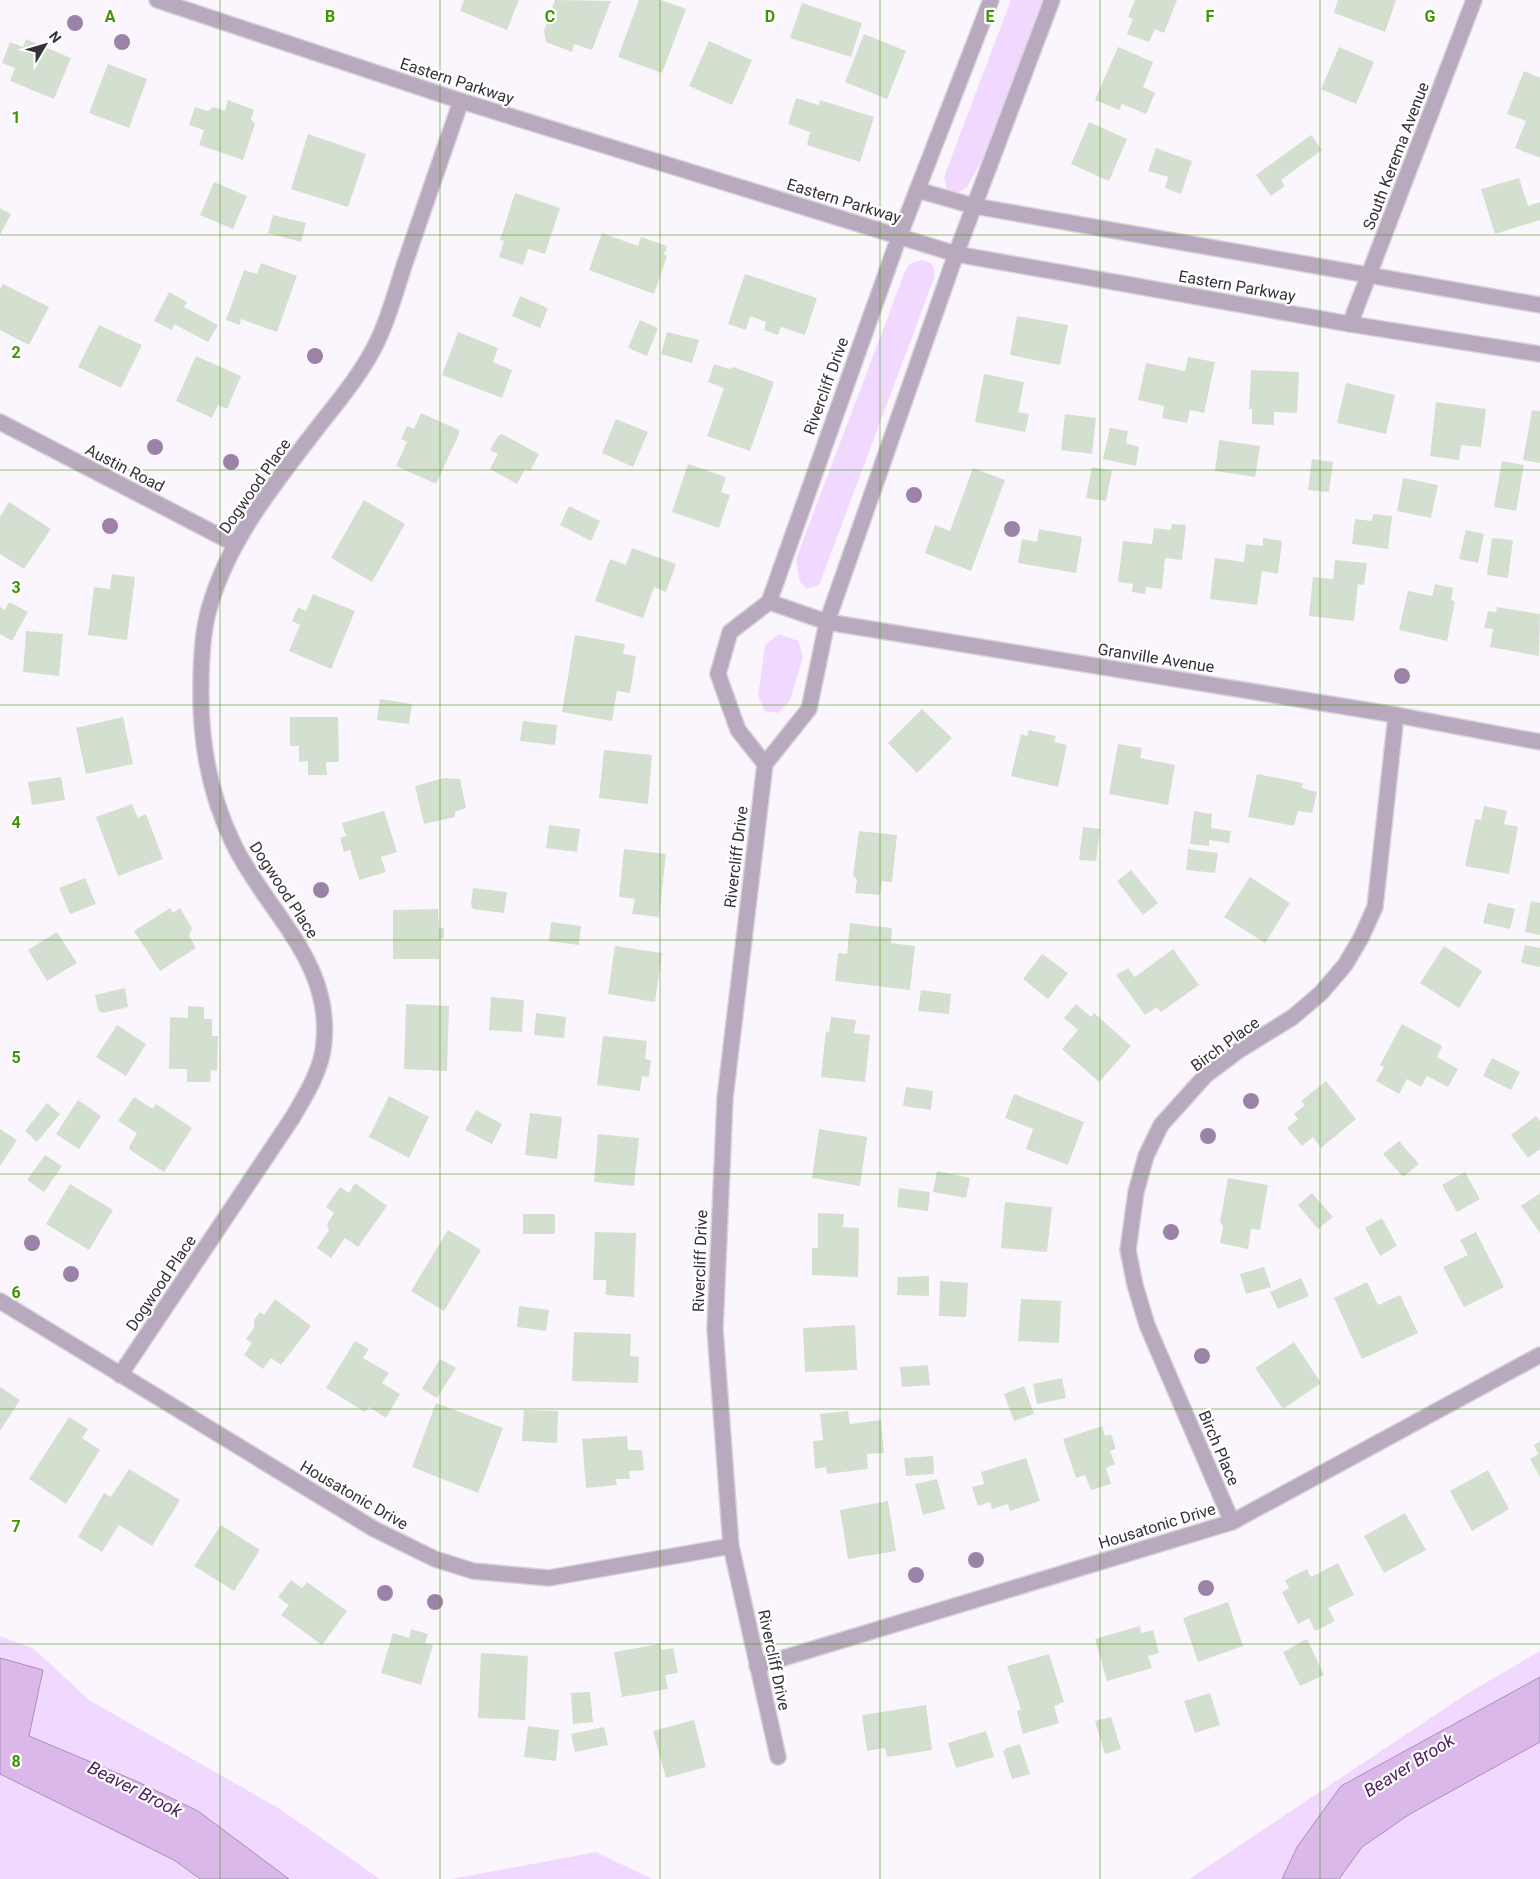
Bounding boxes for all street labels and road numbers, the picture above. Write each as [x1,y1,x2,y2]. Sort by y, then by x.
street label: Eastern Parkway [398,54,517,108]
street label: South Kerema Avenue [1359,80,1433,232]
street label: Eastern Parkway [785,175,904,228]
street label: Eastern Parkway [1177,266,1297,306]
street label: Rivercliff Drive [800,335,852,437]
street label: Dogwood Place [215,435,295,537]
street label: Austin Road [82,440,168,496]
street label: Granville Avenue [1096,639,1216,677]
street label: Rivercliff Drive [720,805,752,909]
street label: Dogwood Place [246,838,322,942]
street label: Birch Place [1187,1013,1263,1075]
street label: Rivercliff Drive [689,1210,711,1312]
street label: Dogwood Place [122,1232,200,1334]
street label: Birch Place [1195,1408,1243,1488]
street label: Housatonic Drive [297,1456,411,1534]
street label: Housatonic Drive [1096,1499,1218,1553]
street label: Rivercliff Drive [754,1608,794,1712]

